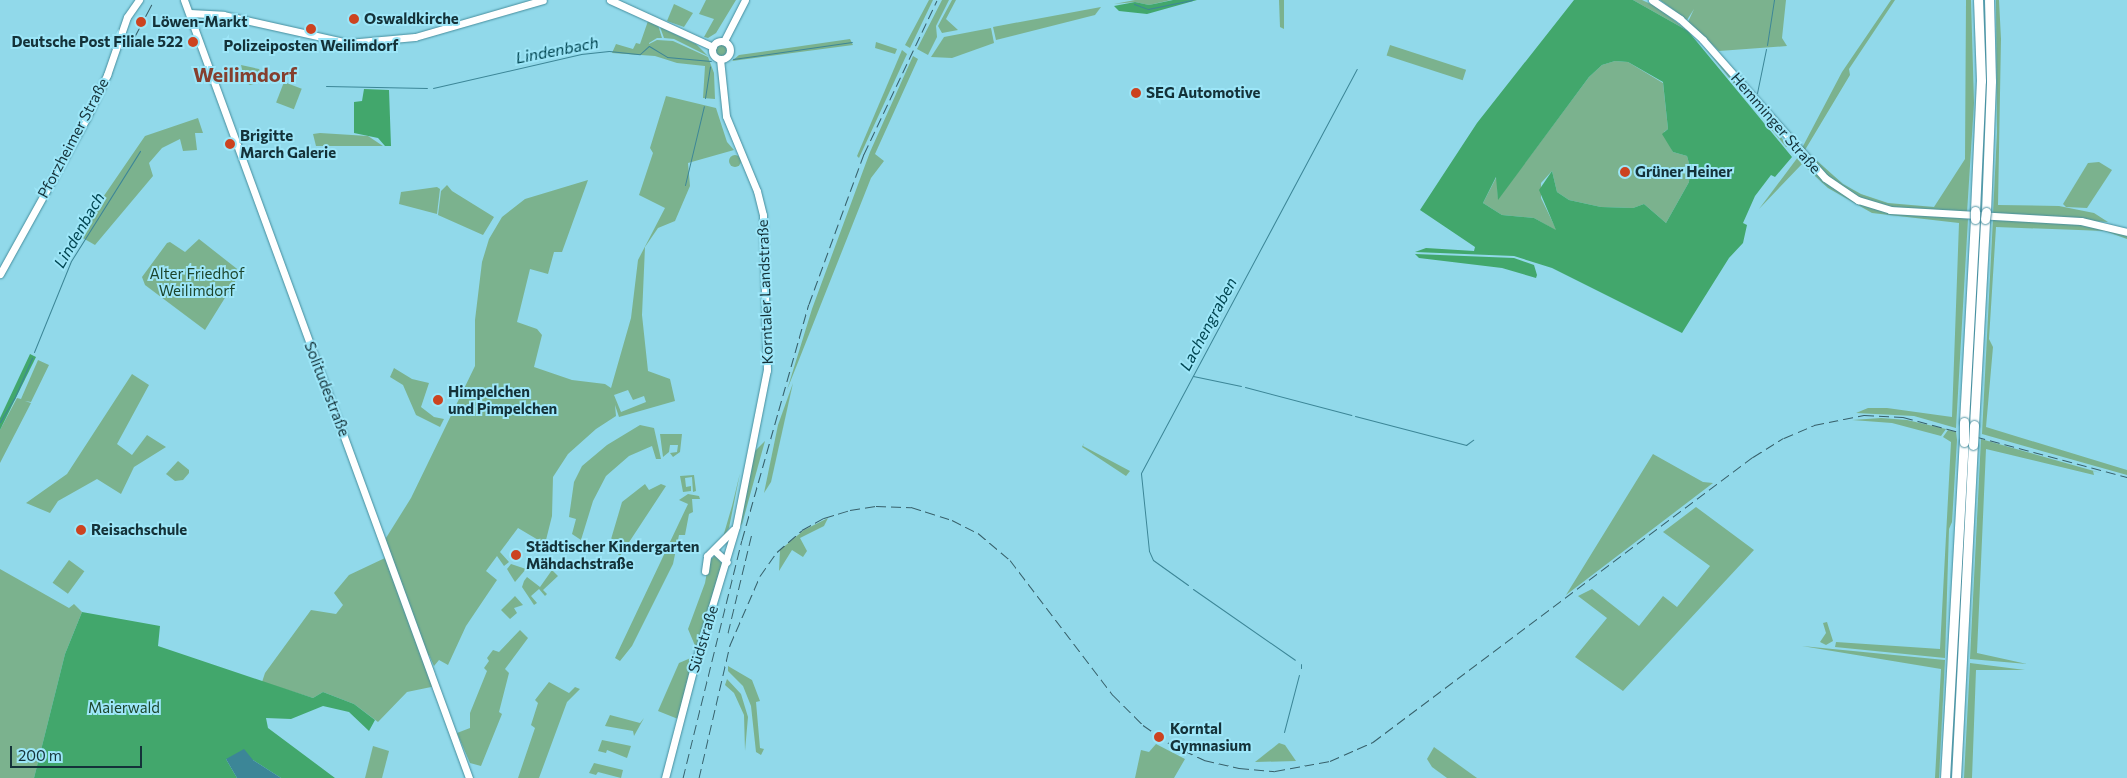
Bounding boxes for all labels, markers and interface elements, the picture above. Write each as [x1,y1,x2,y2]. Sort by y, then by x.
place label: Oswaldkirche [364,10,459,28]
place label: Löwen-Markt [152,13,248,31]
marker: Oswaldkirche [348,13,360,25]
marker: Löwen-Markt [134,15,148,29]
marker: Polizeiposten Weilimdorf [305,23,317,35]
place label: Deutsche Post Filiale 522 [11,33,183,51]
water label: Lindenbach [514,33,600,67]
marker: Deutsche Post Filiale 522 [187,36,199,48]
place label: Polizeiposten Weilimdorf [224,37,398,55]
district label: Weilimdorf [193,62,297,86]
street label: Hemminger Straße [1727,69,1825,177]
street label: Pforzheimer Straße [34,75,112,201]
place label: SEG Automotive [1146,84,1260,102]
marker: SEG Automotive [1130,87,1142,99]
place label: Brigitte March Galerie [240,126,336,161]
marker: Brigitte March Galerie [224,138,236,150]
place label: Grüner Heiner [1635,163,1732,181]
marker: Grüner Heiner [1619,166,1631,178]
water label: Lindenbach [50,189,108,271]
street label: Korntaler Landstraße [753,219,777,365]
park label: Alter Friedhof Weilimdorf [149,264,245,299]
water label: Lachengraben [1175,274,1241,374]
street label: Solitudestraße [301,339,353,439]
place label: Himpelchen und Pimpelchen [448,382,557,417]
marker: Himpelchen und Pimpelchen [432,394,444,406]
place label: Reisachschule [91,521,187,539]
marker: Reisachschule [75,524,87,536]
place label: Städtischer Kindergarten Mähdachstraße [526,537,700,572]
marker: Städtischer Kindergarten Mähdachstraße [510,549,522,561]
street label: Südstraße [684,603,722,675]
park label: Maierwald [88,699,160,717]
place label: Korntal Gymnasium [1170,719,1251,754]
marker: Korntal Gymnasium [1152,730,1166,744]
scale bar [12,736,145,768]
text: 200 m [18,746,62,764]

